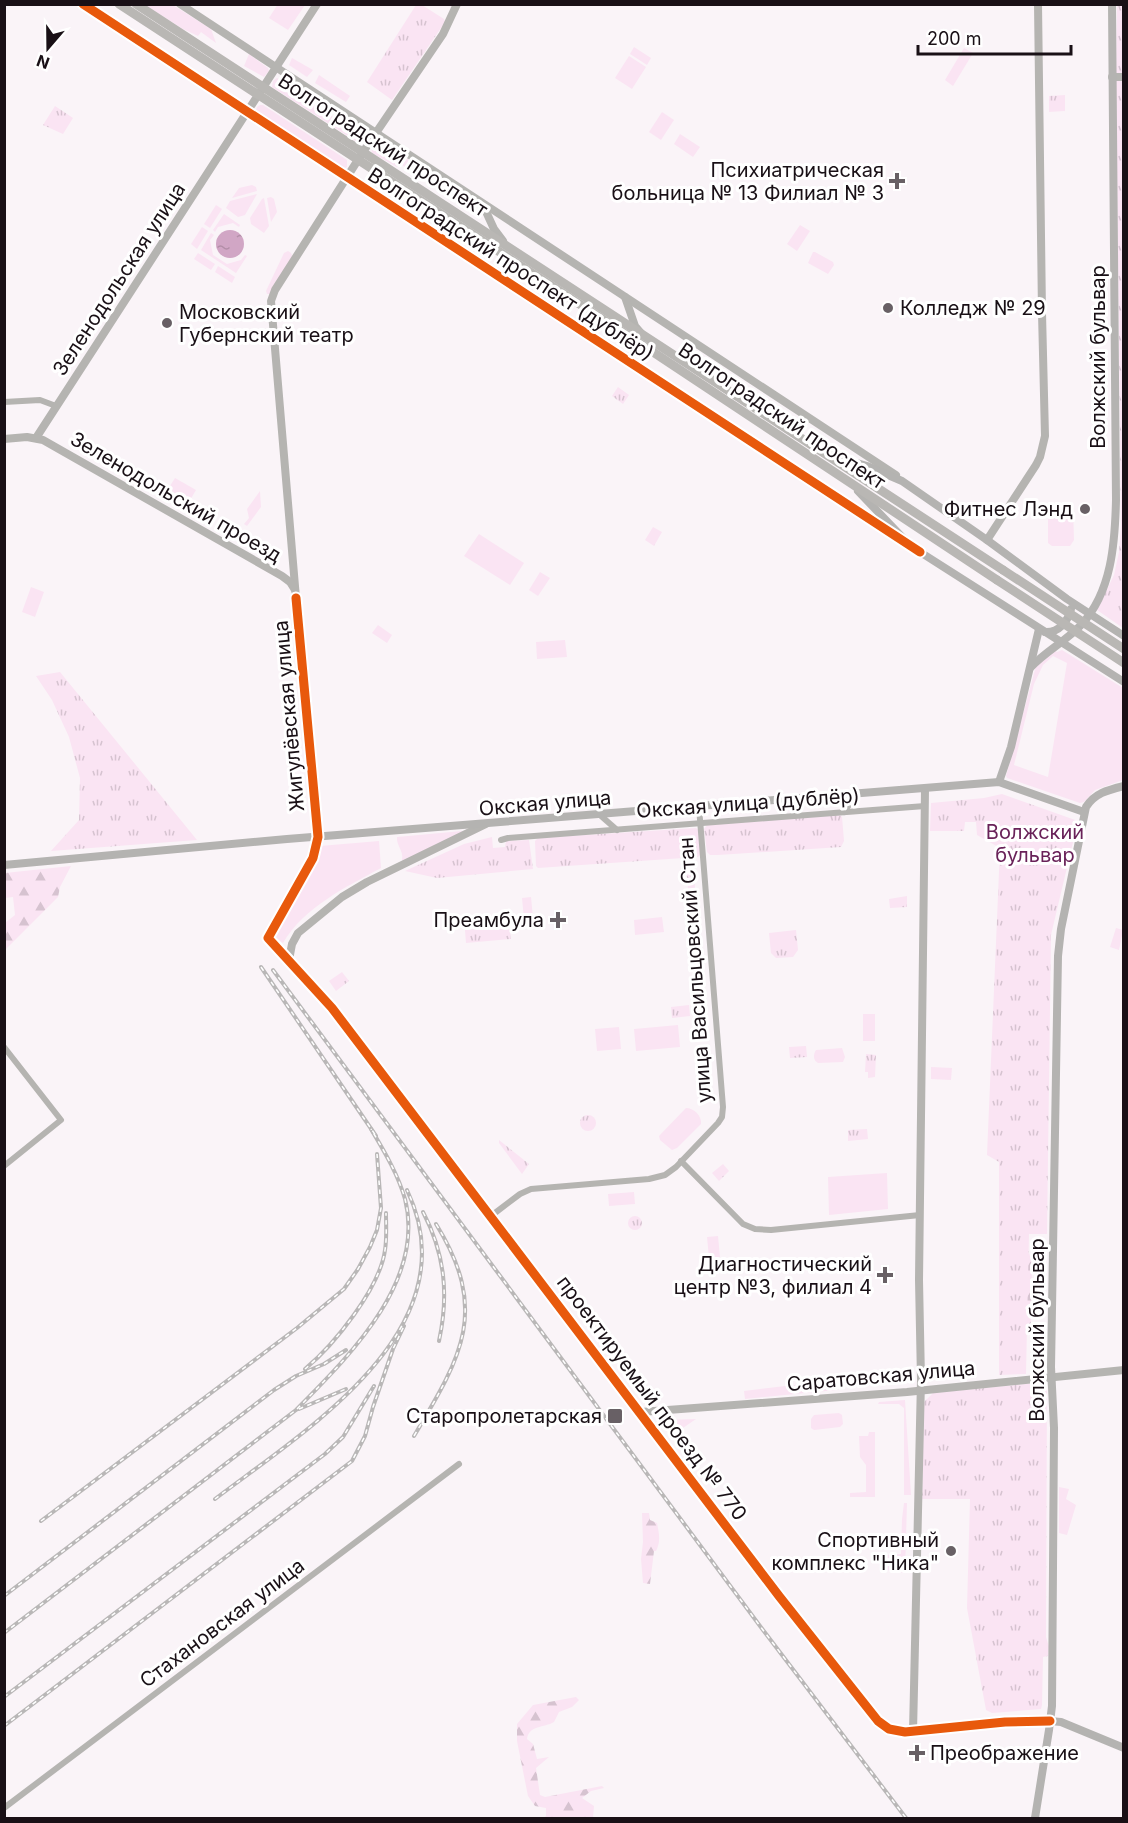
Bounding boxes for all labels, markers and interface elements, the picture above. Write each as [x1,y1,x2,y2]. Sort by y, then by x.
north arrow [18,18,78,78]
scale bar [918,18,1071,56]
text: 200 m [927,28,982,49]
text: N [34,51,52,74]
street label: Волгоградский проспект [274,68,493,222]
place label: Психиатрическая больница № 13 Филиал № 3 [612,158,884,205]
street label: Волгоградский проспект (дублёр) [364,162,658,366]
marker: Психиатрическая больница № 13 Филиал № 3 [888,172,906,190]
street label: Зеленодольская улица [48,178,190,380]
street label: Волжский бульвар [1086,265,1110,449]
place label: Колледж № 29 [900,296,1046,320]
place label: Московский Губернский театр [179,300,354,347]
marker: Колледж № 29 [881,301,895,315]
marker: Московский Губернский театр [160,316,174,330]
street label: Волгоградский проспект [674,338,891,495]
street label: Зеленодольский проезд [66,427,286,567]
place label: Фитнес Лэнд [944,497,1073,521]
marker: Фитнес Лэнд [1078,502,1092,516]
street label: Жигулёвская улица [269,619,309,813]
street label: Окская улица (дублёр) [636,783,860,823]
street label: Окская улица [478,785,612,821]
park label: Волжский бульвар [986,820,1084,867]
street label: улица Васильцовский Стан [674,836,716,1104]
place label: Преамбула [433,908,544,932]
marker: Преамбула [549,911,567,929]
street label: Волжский бульвар [1025,1238,1049,1422]
place label: Диагностический центр №3, филиал 4 [674,1252,872,1299]
marker: Диагностический центр №3, филиал 4 [876,1266,894,1284]
street label: проектируемый проезд № 770 [552,1271,752,1525]
street label: Саратовская улица [786,1356,976,1396]
place label: Старопролетарская [406,1404,602,1428]
marker: Старопролетарская [606,1407,624,1425]
place label: Спортивный комплекс "Ника" [771,1528,939,1575]
marker: Спортивный комплекс "Ника" [944,1544,958,1558]
street label: Стахановская улица [135,1553,309,1693]
place label: Преображение [930,1741,1079,1765]
marker: Преображение [908,1744,926,1762]

